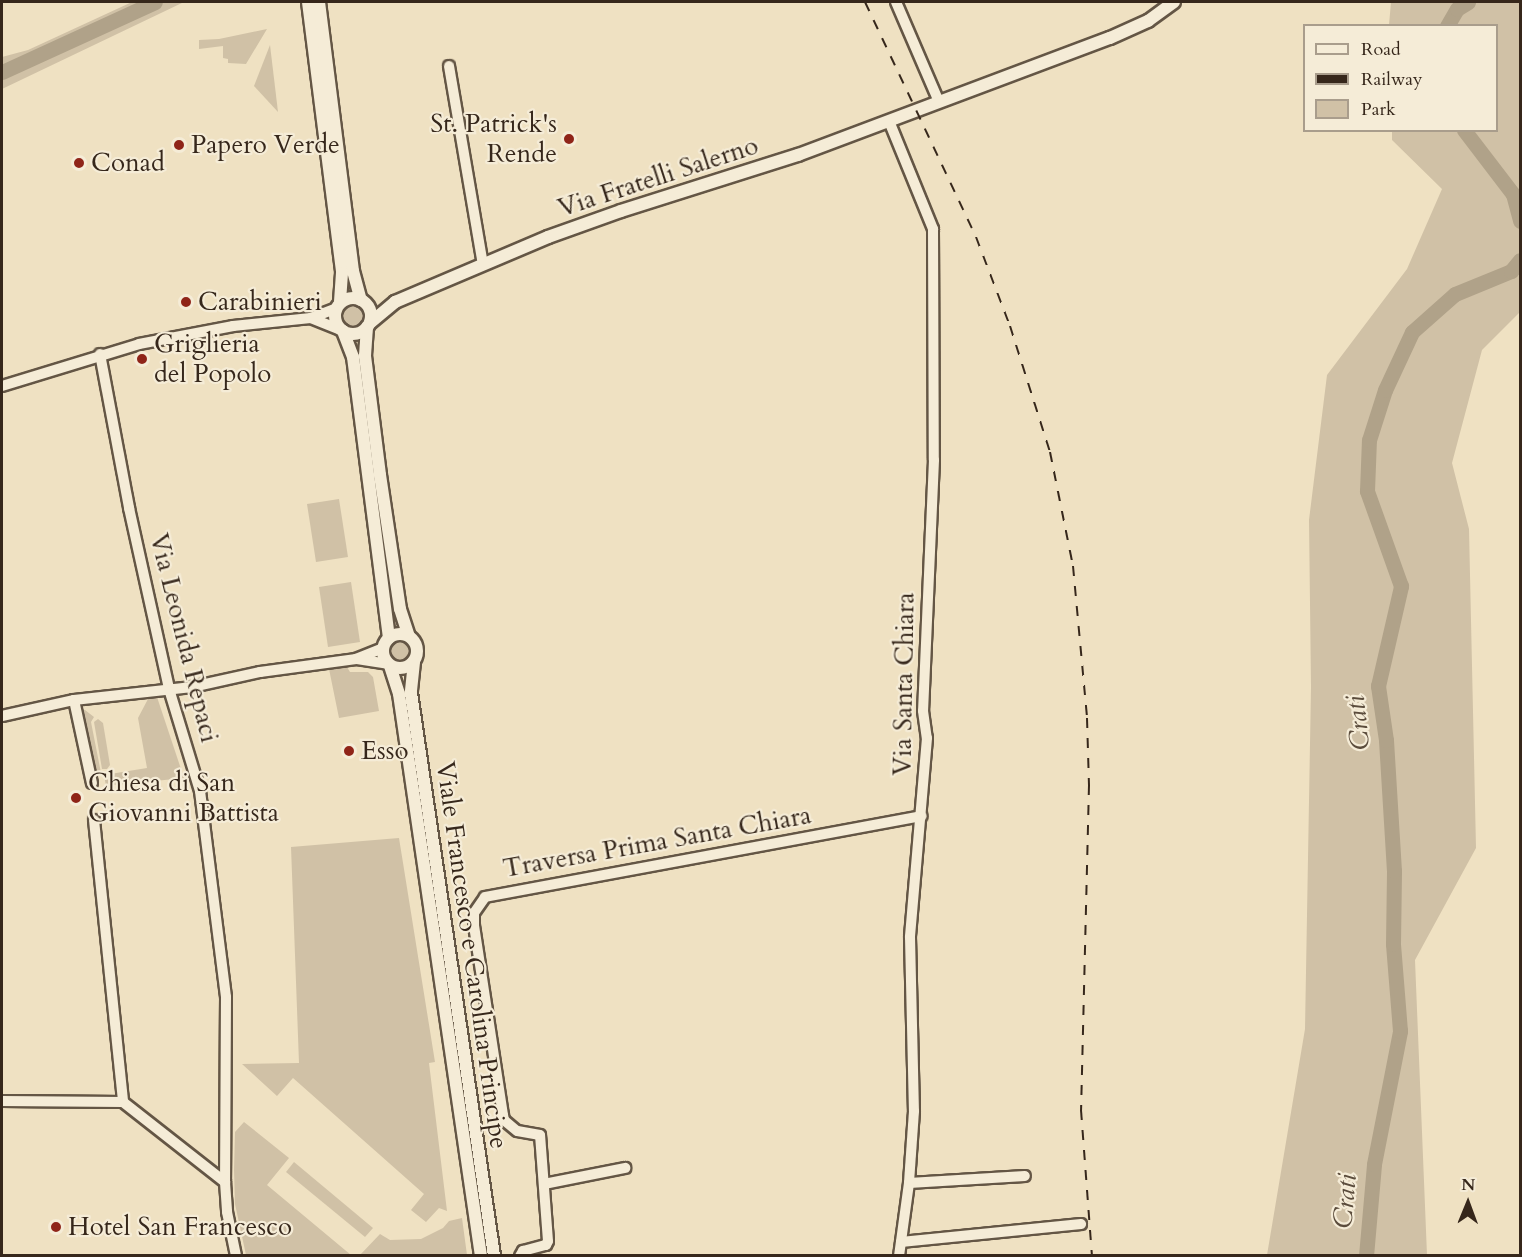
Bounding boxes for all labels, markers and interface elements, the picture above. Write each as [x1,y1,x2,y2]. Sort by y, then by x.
legend [1303,24,1498,132]
text: Road [1361,37,1401,62]
text: Railway [1361,67,1423,92]
text: Park [1361,97,1396,122]
place label: St. Patrick's Rende [430,108,557,170]
place label: Papero Verde [191,129,340,161]
street label: Via Fratelli Salerno [554,130,762,224]
marker: St. Patrick's Rende [562,132,576,146]
marker: Papero Verde [172,138,186,152]
place label: Conad [91,147,165,179]
marker: Conad [72,156,86,170]
place label: Carabinieri [198,286,322,318]
marker: Carabinieri [179,295,193,309]
place label: Griglieria del Popolo [154,328,271,390]
marker: Griglieria del Popolo [135,352,149,366]
street label: Via Leonida Repaci [143,530,225,746]
street label: Via Santa Chiara [887,592,921,776]
water label: Crati [1339,694,1377,752]
place label: Esso [361,735,408,767]
marker: Esso [342,744,356,758]
street label: Viale Francesco e Carolina Principe [429,759,515,1151]
place label: Chiesa di San Giovanni Battista [88,767,279,828]
marker: Chiesa di San Giovanni Battista [69,791,83,805]
street label: Traversa Prima Santa Chiara [500,800,814,884]
water label: Crati [1326,1172,1364,1230]
north arrow [1438,1173,1498,1233]
text: N [1461,1174,1475,1196]
place label: Hotel San Francesco [68,1211,292,1243]
marker: Hotel San Francesco [49,1220,63,1234]

